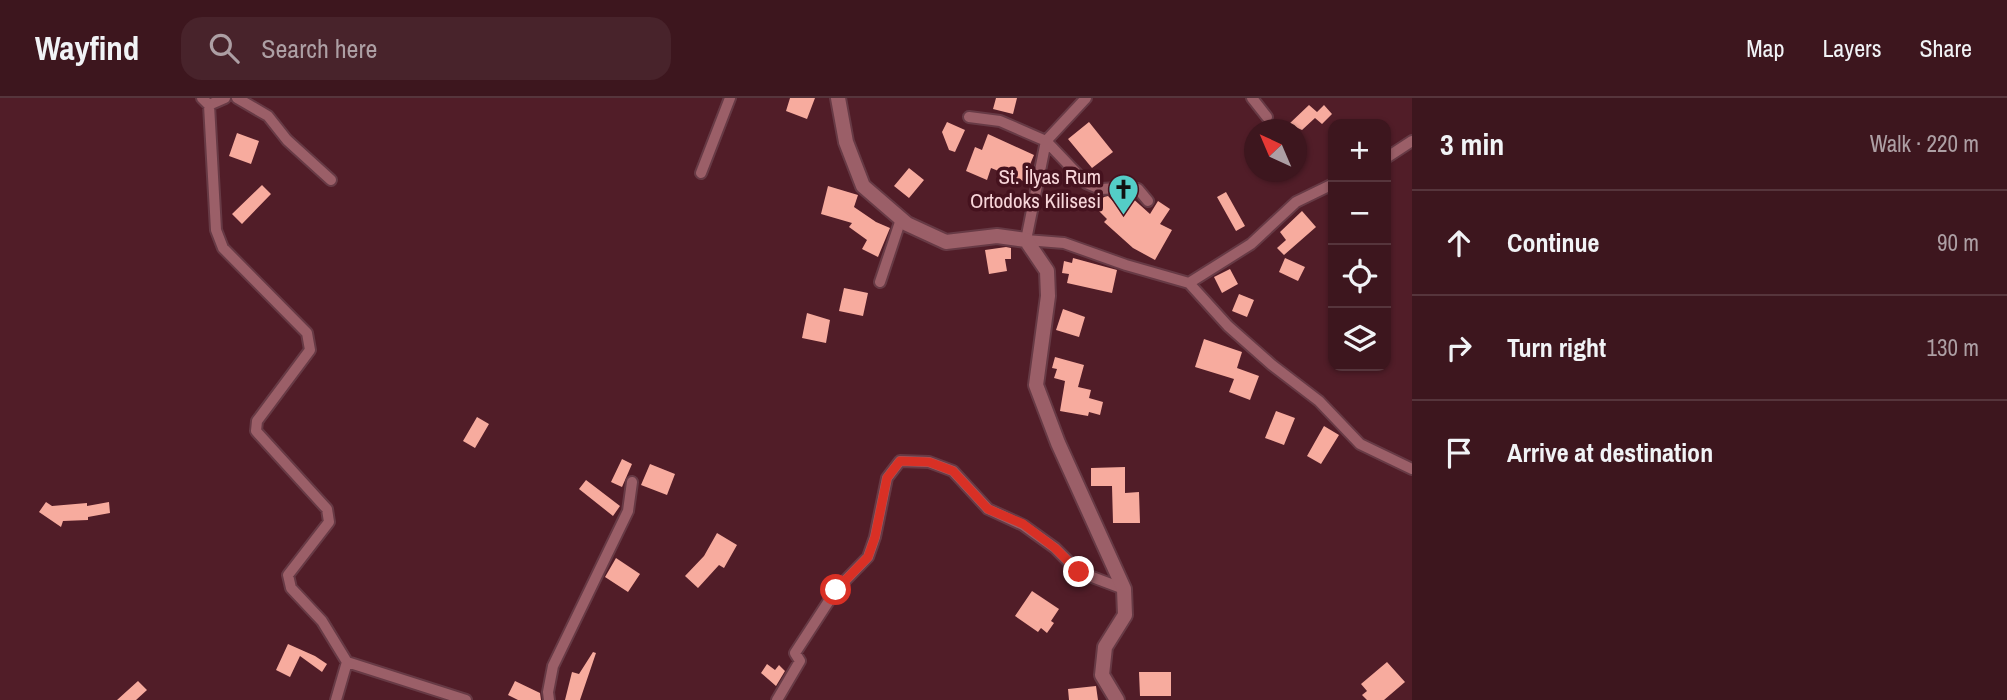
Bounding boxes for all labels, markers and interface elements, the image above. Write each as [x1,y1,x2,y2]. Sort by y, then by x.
search box [181,17,671,80]
text: Wayfind [35,26,139,70]
icon: search [205,29,243,67]
text: Search here [261,31,377,66]
text: Map [1746,32,1784,64]
text: Layers [1822,32,1881,64]
text: Share [1919,32,1972,64]
north arrow [1244,119,1307,182]
map controls [1328,119,1391,371]
button: + [1328,119,1391,182]
text: 3 min [1440,124,1504,164]
text: Walk · 220 m [1870,128,1979,159]
place label: St. İlyas Rum Ortodoks Kilisesi [970,162,1101,215]
church icon: St. İlyas Rum Ortodoks Kilisesi [1107,172,1141,216]
button: − [1328,182,1391,245]
icon: ahead [1440,224,1478,262]
text: Continue [1507,225,1599,260]
text: 90 m [1937,227,1979,258]
button: locate [1328,245,1391,308]
button: layers [1328,308,1391,371]
icon: right [1440,329,1478,367]
text: Turn right [1507,330,1606,365]
text: 130 m [1927,332,1979,363]
icon: arrive [1440,434,1478,472]
text: Arrive at destination [1507,435,1713,470]
route end [1063,556,1094,587]
route start [820,574,851,605]

